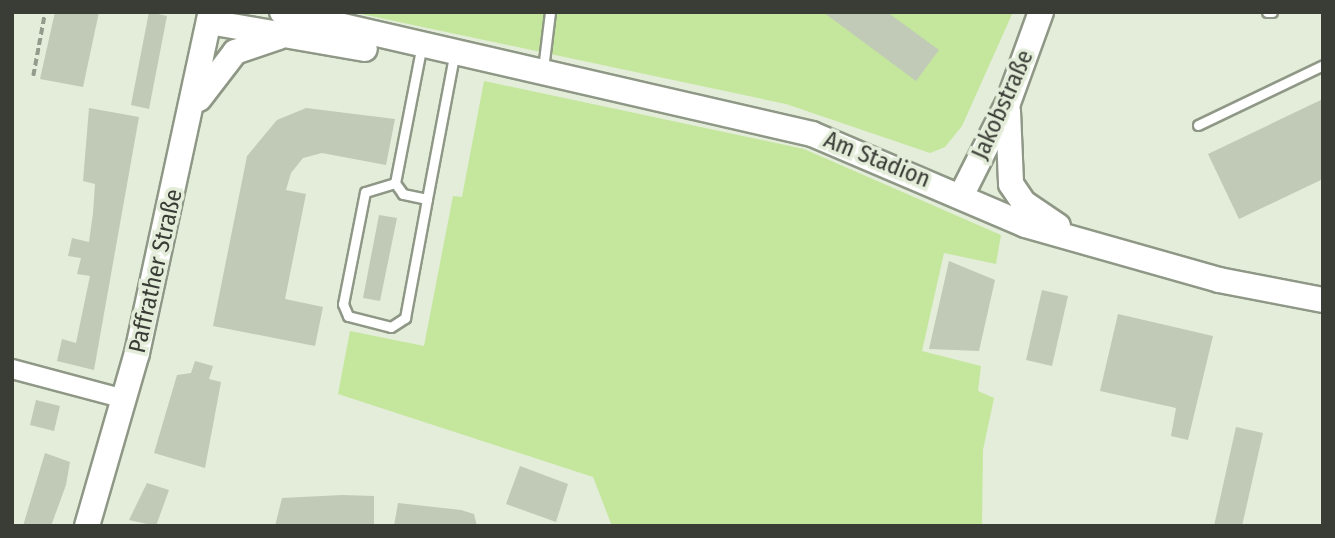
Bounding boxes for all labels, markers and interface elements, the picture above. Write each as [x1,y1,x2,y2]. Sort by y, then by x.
street label: Jakobstraße [966,46,1040,164]
street label: Am Stadion [820,126,934,194]
street label: Paffrather Straße [123,186,189,356]

